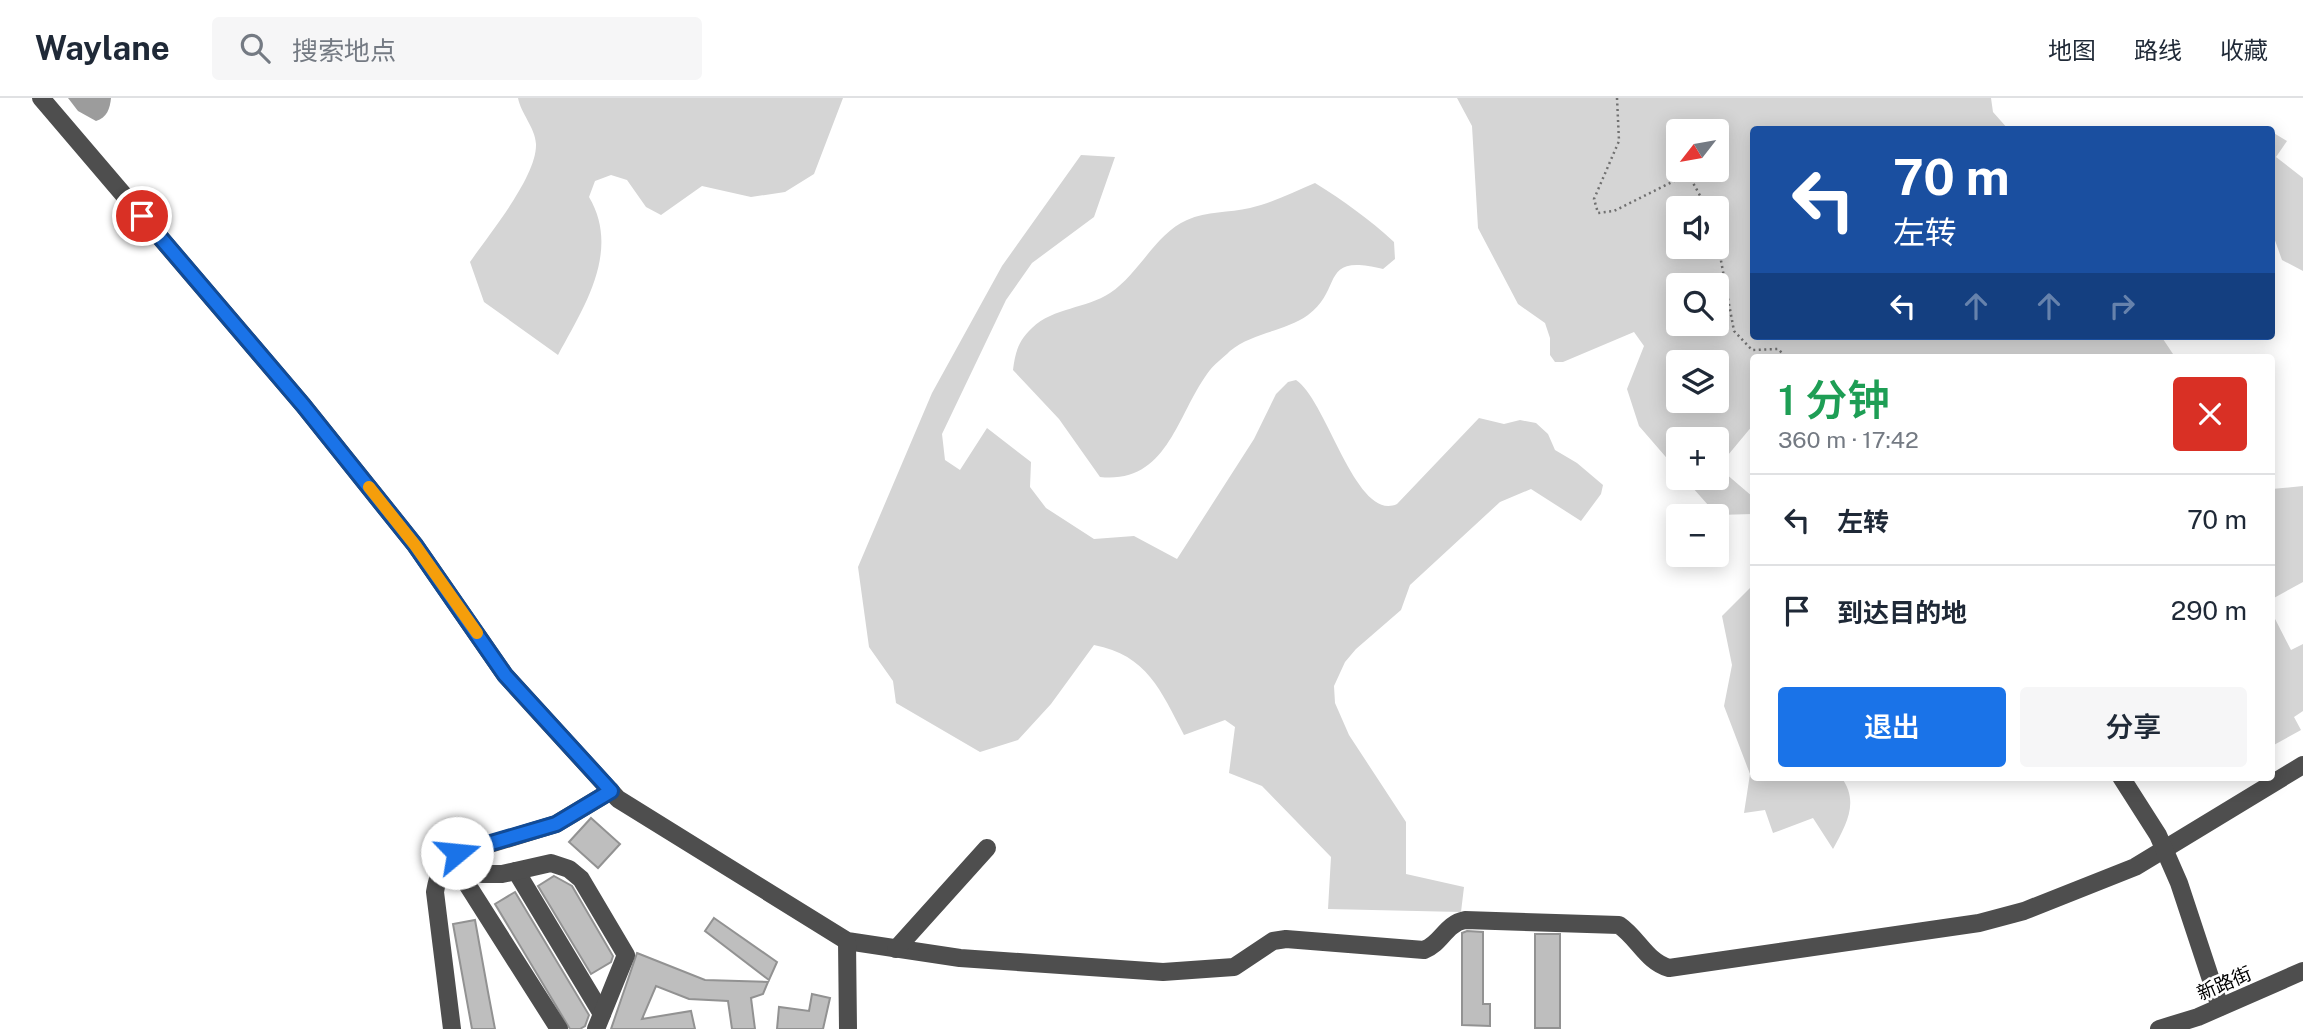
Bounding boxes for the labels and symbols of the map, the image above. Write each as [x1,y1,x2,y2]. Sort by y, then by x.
north arrow [1666,119,1729,182]
pin [112,186,172,246]
position arrow [420,816,494,890]
street label: 新路街 [2193,962,2255,1004]

